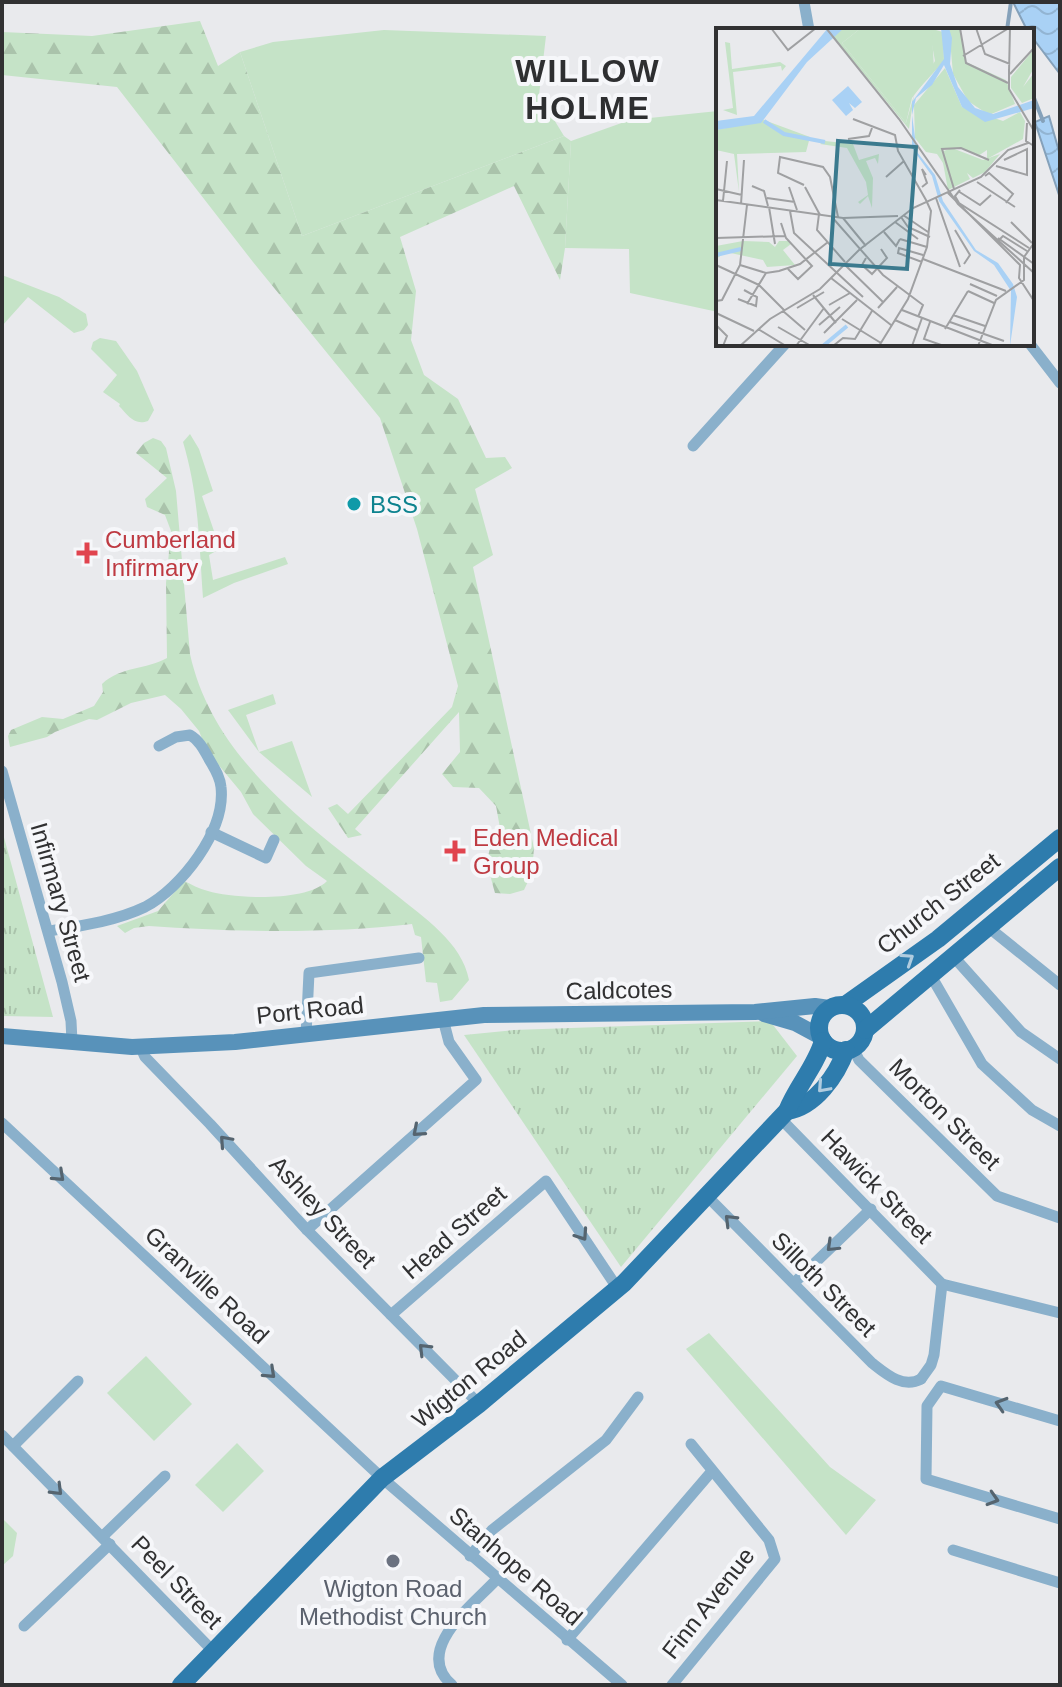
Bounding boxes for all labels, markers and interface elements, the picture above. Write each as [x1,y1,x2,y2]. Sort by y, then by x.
inset map [716,28,1034,346]
district label: WILLOW HOLME [515,53,661,126]
place label: BSS [370,491,418,518]
marker: BSS [345,495,363,513]
place label: Cumberland Infirmary [105,526,236,581]
marker: Cumberland Infirmary [76,542,98,564]
street label: Infirmary Street [25,819,97,985]
place label: Eden Medical Group [473,824,618,879]
marker: Eden Medical Group [444,840,466,862]
street label: Church Street [871,847,1005,959]
one-way arrow [899,954,914,969]
street label: Caldcotes [565,976,673,1004]
street label: Port Road [255,991,365,1029]
street label: Morton Street [884,1053,1006,1175]
one-way arrow [818,1078,833,1093]
one-way arrow [412,1122,427,1136]
street label: Hawick Street [816,1123,938,1249]
one-way arrow [221,1135,235,1150]
street label: Ashley Street [264,1151,382,1274]
one-way arrow [50,1167,64,1182]
street label: Head Street [397,1180,511,1284]
one-way arrow [725,1215,740,1229]
street label: Granville Road [140,1221,274,1349]
one-way arrow [572,1226,587,1241]
street label: Silloth Street [766,1226,882,1342]
one-way arrow [827,1237,842,1251]
street label: Wigton Road [407,1325,531,1433]
one-way arrow [419,1344,433,1358]
one-way arrow [260,1363,275,1377]
one-way arrow [994,1397,1008,1413]
one-way arrow [48,1481,62,1495]
one-way arrow [986,1490,1000,1506]
street label: Stanhope Road [444,1501,588,1631]
street label: Peel Street [126,1530,228,1634]
street label: Finn Avenue [656,1542,760,1664]
marker: Wigton Road Methodist Church [384,1552,402,1570]
place label: Wigton Road Methodist Church [299,1575,487,1630]

